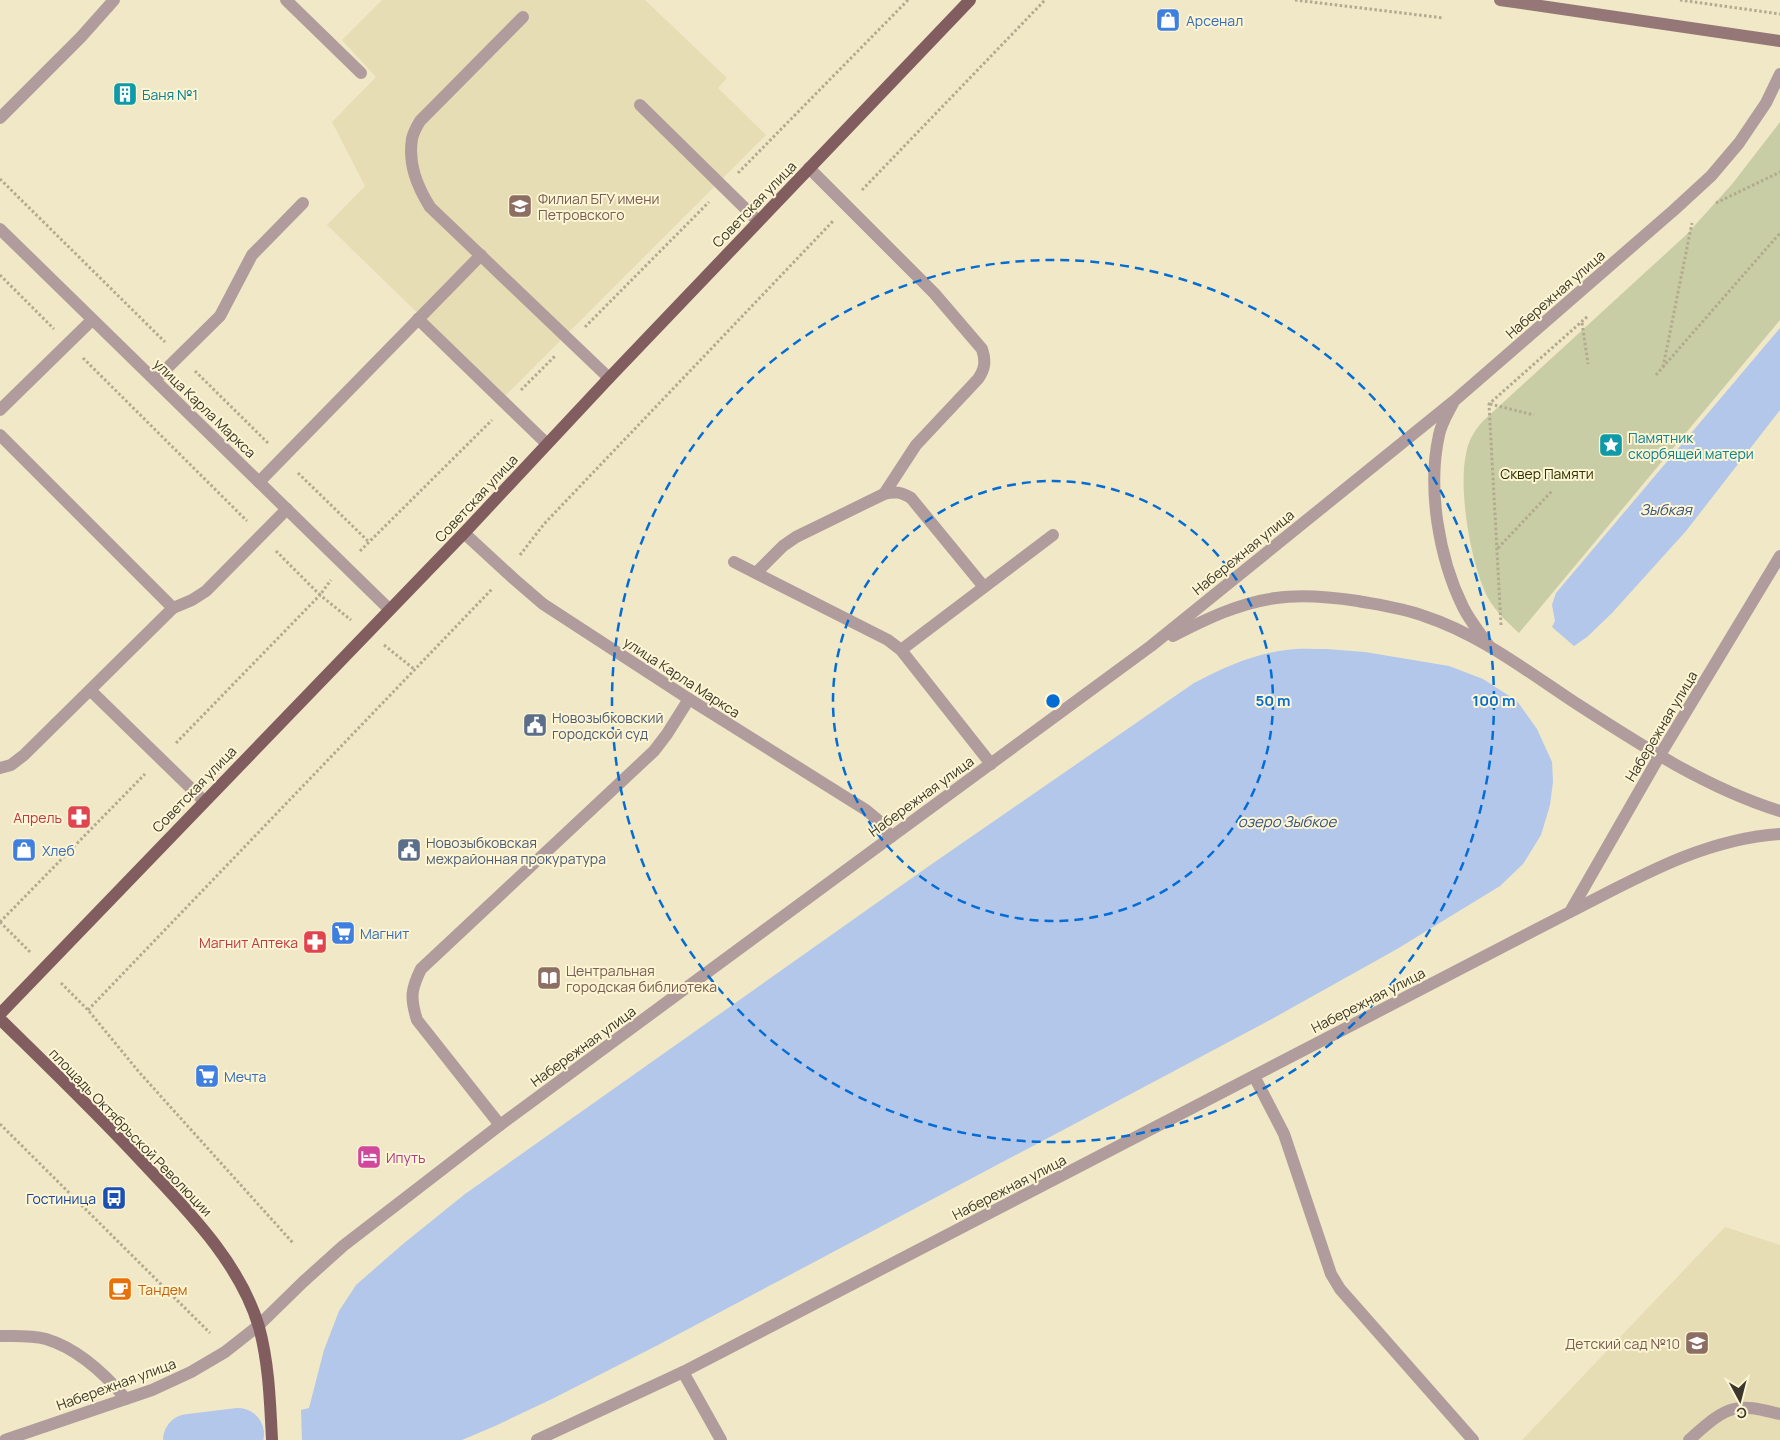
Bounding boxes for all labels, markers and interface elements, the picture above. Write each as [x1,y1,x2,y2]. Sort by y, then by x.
shop icon: Арсенал [1155,7,1181,33]
place label: Арсенал [1186,11,1243,30]
building icon: Баня №1 [112,81,138,107]
place label: Баня №1 [142,85,198,104]
street label: Советская улица [708,157,800,251]
place label: Филиал БГУ имени Петровского [538,189,659,224]
school or university icon: Филиал БГУ имени Петровского [507,193,533,219]
street label: Набережная улица [1501,246,1609,342]
street label: улица Карла Маркса [150,354,260,462]
place label: Памятник скорбящей матери [1628,428,1754,463]
place icon: Памятник скорбящей матери [1598,432,1624,458]
street label: Советская улица [430,450,522,546]
park label: Сквер Памяти [1500,464,1594,483]
water label: Зыбкая [1640,499,1694,520]
street label: Набережная улица [1188,505,1298,599]
street label: улица Карла Маркса [620,632,744,722]
street label: Набережная улица [1620,667,1702,785]
text: 50 m [1255,690,1291,711]
text: 100 m [1473,690,1515,711]
centre of rings [1044,692,1062,710]
place label: Новозыбковский городской суд [552,708,663,743]
public building icon: Новозыбковский городской суд [522,712,548,738]
street label: Советская улица [148,742,240,836]
street label: Набережная улица [865,751,977,841]
pharmacy icon: Апрель [66,804,92,830]
place label: Апрель [13,808,62,827]
water label: озеро Зыбкое [1238,811,1337,832]
place label: Новозыбковская межрайонная прокуратура [426,833,606,868]
shop icon: Хлеб [11,837,37,863]
public building icon: Новозыбковская межрайонная прокуратура [396,837,422,863]
place label: Хлеб [42,841,75,860]
supermarket icon: Магнит [330,920,356,946]
place label: Магнит [360,924,409,943]
pharmacy icon: Магнит Аптека [302,929,328,955]
place label: Магнит Аптека [199,933,298,952]
place label: Центральная городская библиотека [566,961,717,996]
street label: Набережная улица [1308,963,1428,1037]
library icon: Центральная городская библиотека [536,965,562,991]
street label: Набережная улица [527,1001,639,1091]
street label: площадь Октябрьской Революции [45,1044,217,1220]
supermarket icon: Мечта [194,1063,220,1089]
place label: Мечта [224,1067,266,1086]
hotel icon: Ипуть [356,1144,382,1170]
place label: Ипуть [386,1148,426,1167]
street label: Набережная улица [949,1150,1069,1224]
bus stop icon: Гостиница [101,1185,127,1211]
place label: Гостиница [26,1189,96,1208]
cafe icon: Тандем [107,1276,133,1302]
place label: Тандем [138,1280,187,1299]
school or university icon: Детский сад №10 [1684,1330,1710,1356]
place label: Детский сад №10 [1565,1334,1680,1353]
street label: Набережная улица [54,1354,178,1414]
north arrow [1715,1375,1765,1425]
text: С [1735,1403,1748,1423]

